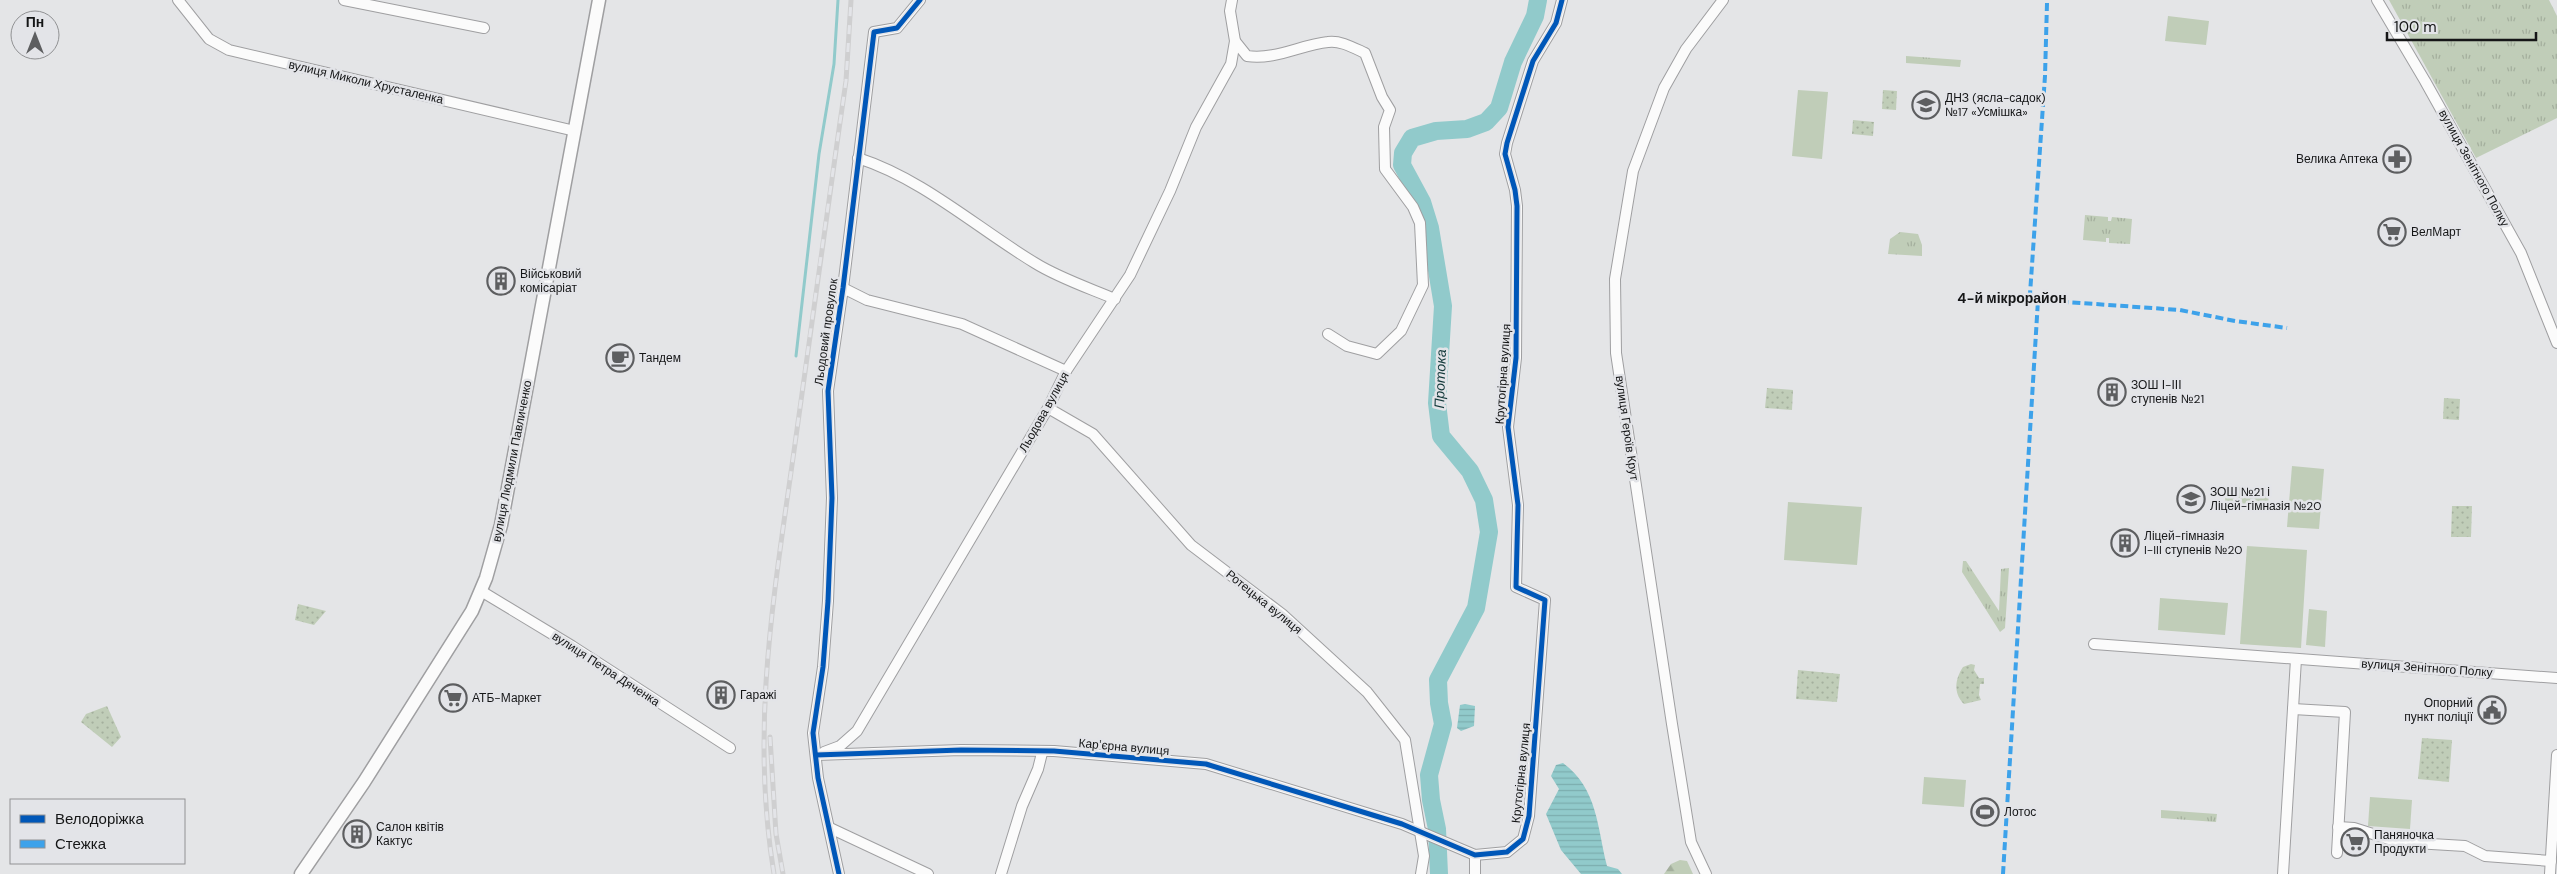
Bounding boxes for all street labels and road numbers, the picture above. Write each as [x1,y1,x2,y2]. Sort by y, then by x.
street label: вулиця Миколи Хрусталенка [287,56,445,108]
street label: вулиця Зенітного Полку [2435,107,2513,229]
street label: Льодовий провулок [811,277,842,387]
street label: Крутогірна вулиця [1492,323,1514,425]
street label: Льодова вулиця [1015,369,1073,455]
street label: вулиця Героїв Крут [1612,375,1642,482]
street label: вулиця Людмили Павличенко [488,379,536,543]
street label: Ротецька вулиця [1223,566,1305,638]
street label: вулиця Петра Дяченка [549,628,663,710]
street label: вулиця Зенітного Полку [2361,655,2493,681]
street label: Крутогірна вулиця [1508,722,1534,824]
street label: Карʼєрна вулиця [1078,735,1170,759]

